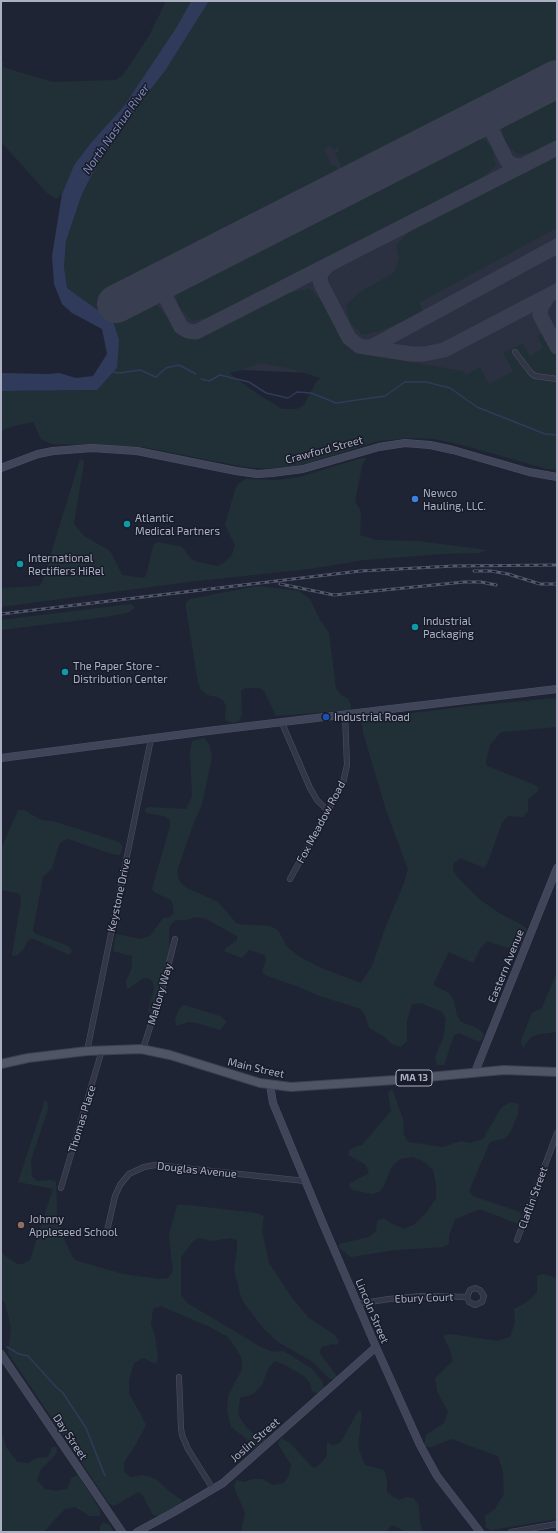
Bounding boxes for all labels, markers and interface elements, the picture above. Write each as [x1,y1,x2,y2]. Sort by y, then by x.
water label: North Nashua River [79,81,153,177]
street label: Crawford Street [284,433,364,467]
place label: Newco Hauling, LLC. [423,486,486,512]
marker: Newco Hauling, LLC. [410,494,420,504]
place label: Atlantic Medical Partners [135,511,220,537]
marker: Atlantic Medical Partners [122,519,132,529]
place label: International Rectifiers HiRel [28,551,104,577]
marker: International Rectifiers HiRel [15,559,25,569]
place label: Industrial Packaging [423,614,474,640]
marker: Industrial Packaging [410,622,420,632]
place label: The Paper Store - Distribution Center [73,659,168,685]
marker: The Paper Store - Distribution Center [60,667,70,677]
place label: Industrial Road [334,710,410,724]
marker: Industrial Road [321,712,331,722]
street label: Fox Meadow Road [294,779,348,865]
street label: Keystone Drive [105,857,133,933]
street label: Eastern Avenue [485,927,527,1005]
street label: Mallory Way [145,962,175,1026]
street label: Main Street [226,1055,286,1081]
road number: MA 13 [396,1070,432,1086]
street label: Thomas Place [65,1084,99,1154]
street label: Douglas Avenue [156,1159,238,1181]
street label: Claflin Street [516,1165,550,1231]
place label: Johnny Appleseed School [29,1212,118,1238]
marker: Johnny Appleseed School [16,1220,26,1230]
street label: Lincoln Street [352,1277,392,1345]
street label: Ebury Court [394,1290,454,1306]
street label: Day Street [50,1412,90,1462]
street label: Joslin Street [228,1415,282,1465]

